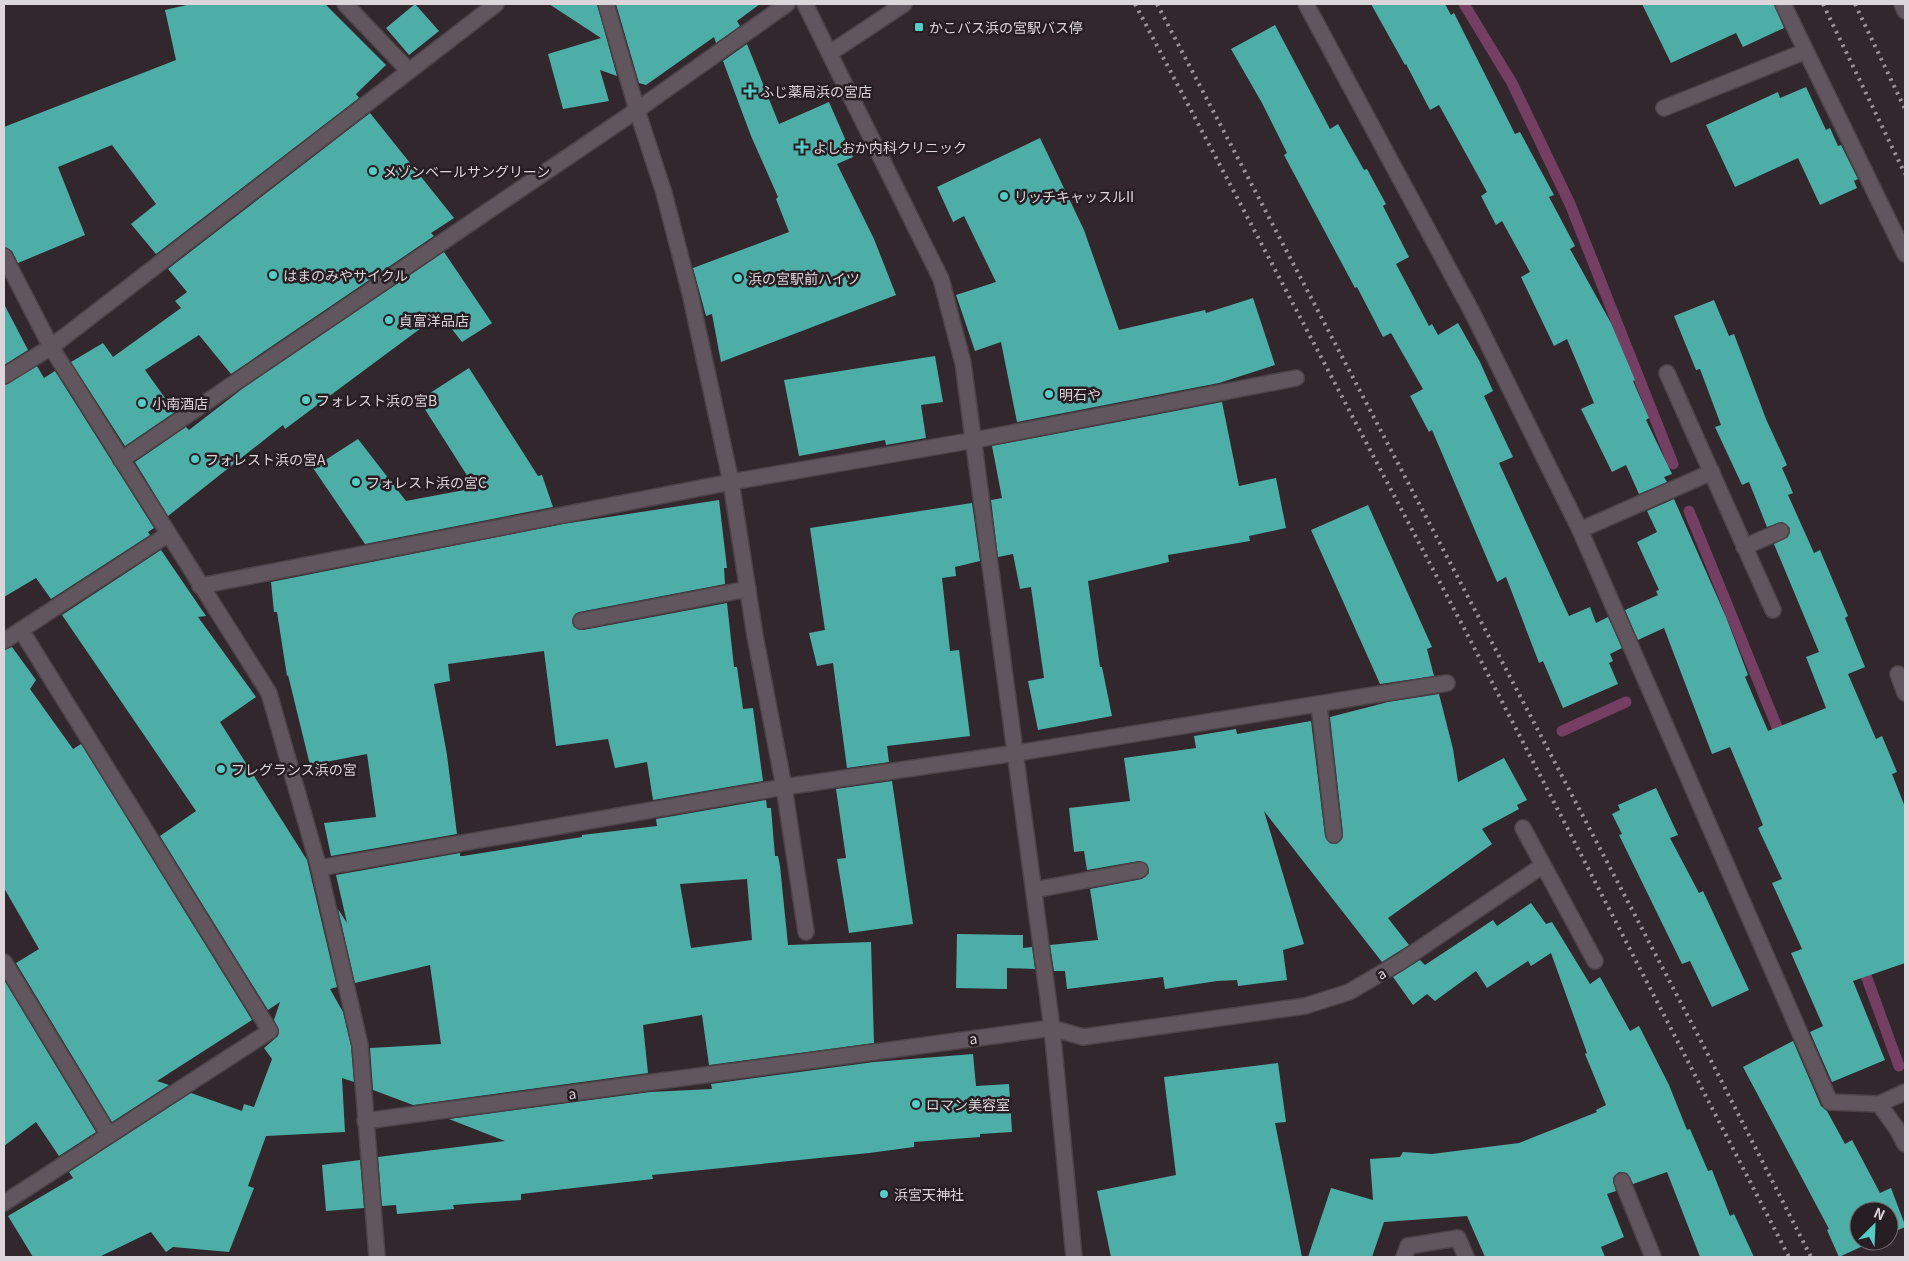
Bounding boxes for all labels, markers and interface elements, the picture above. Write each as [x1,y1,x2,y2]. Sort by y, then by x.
place label: かこバス浜の宮駅バス停 [929,17,1083,37]
marker: かこバス浜の宮駅バス停 [913,21,925,33]
place label: ふじ薬局浜の宮店 [760,81,872,101]
marker: ふじ薬局浜の宮店 [744,85,756,97]
place label: よしおか内科クリニック [813,137,967,157]
marker: よしおか内科クリニック [795,140,809,154]
place label: メゾンベールサングリーン [383,161,550,181]
marker: メゾンベールサングリーン [367,165,379,177]
place label: リッチキャッスルII [1014,186,1134,206]
marker: リッチキャッスルII [998,190,1010,202]
place label: はまのみやサイクル [283,265,408,285]
place label: 浜の宮駅前ハイツ [748,268,860,288]
marker: はまのみやサイクル [267,269,279,281]
marker: 浜の宮駅前ハイツ [732,272,744,284]
place label: 貞富洋品店 [399,310,469,330]
marker: 貞富洋品店 [383,314,395,326]
place label: 明石や [1059,384,1101,404]
marker: 明石や [1043,388,1055,400]
place label: フォレスト浜の宮B [316,390,437,410]
place label: 小南酒店 [152,393,208,413]
marker: フォレスト浜の宮B [300,394,312,406]
marker: 小南酒店 [136,397,148,409]
place label: フォレスト浜の宮A [205,449,326,469]
marker: フォレスト浜の宮A [189,453,201,465]
place label: フォレスト浜の宮C [366,472,487,492]
marker: フォレスト浜の宮C [350,476,362,488]
place label: フレグランス浜の宮 [231,759,357,779]
marker: フレグランス浜の宮 [215,763,227,775]
street label: a [1373,962,1389,984]
street label: a [968,1028,978,1048]
street label: a [567,1083,577,1103]
place label: ロマン美容室 [926,1094,1010,1114]
marker: ロマン美容室 [910,1098,922,1110]
place label: 浜宮天神社 [894,1184,964,1204]
marker: 浜宮天神社 [878,1188,890,1200]
north arrow [1849,1201,1899,1251]
text: N [1871,1202,1889,1224]

